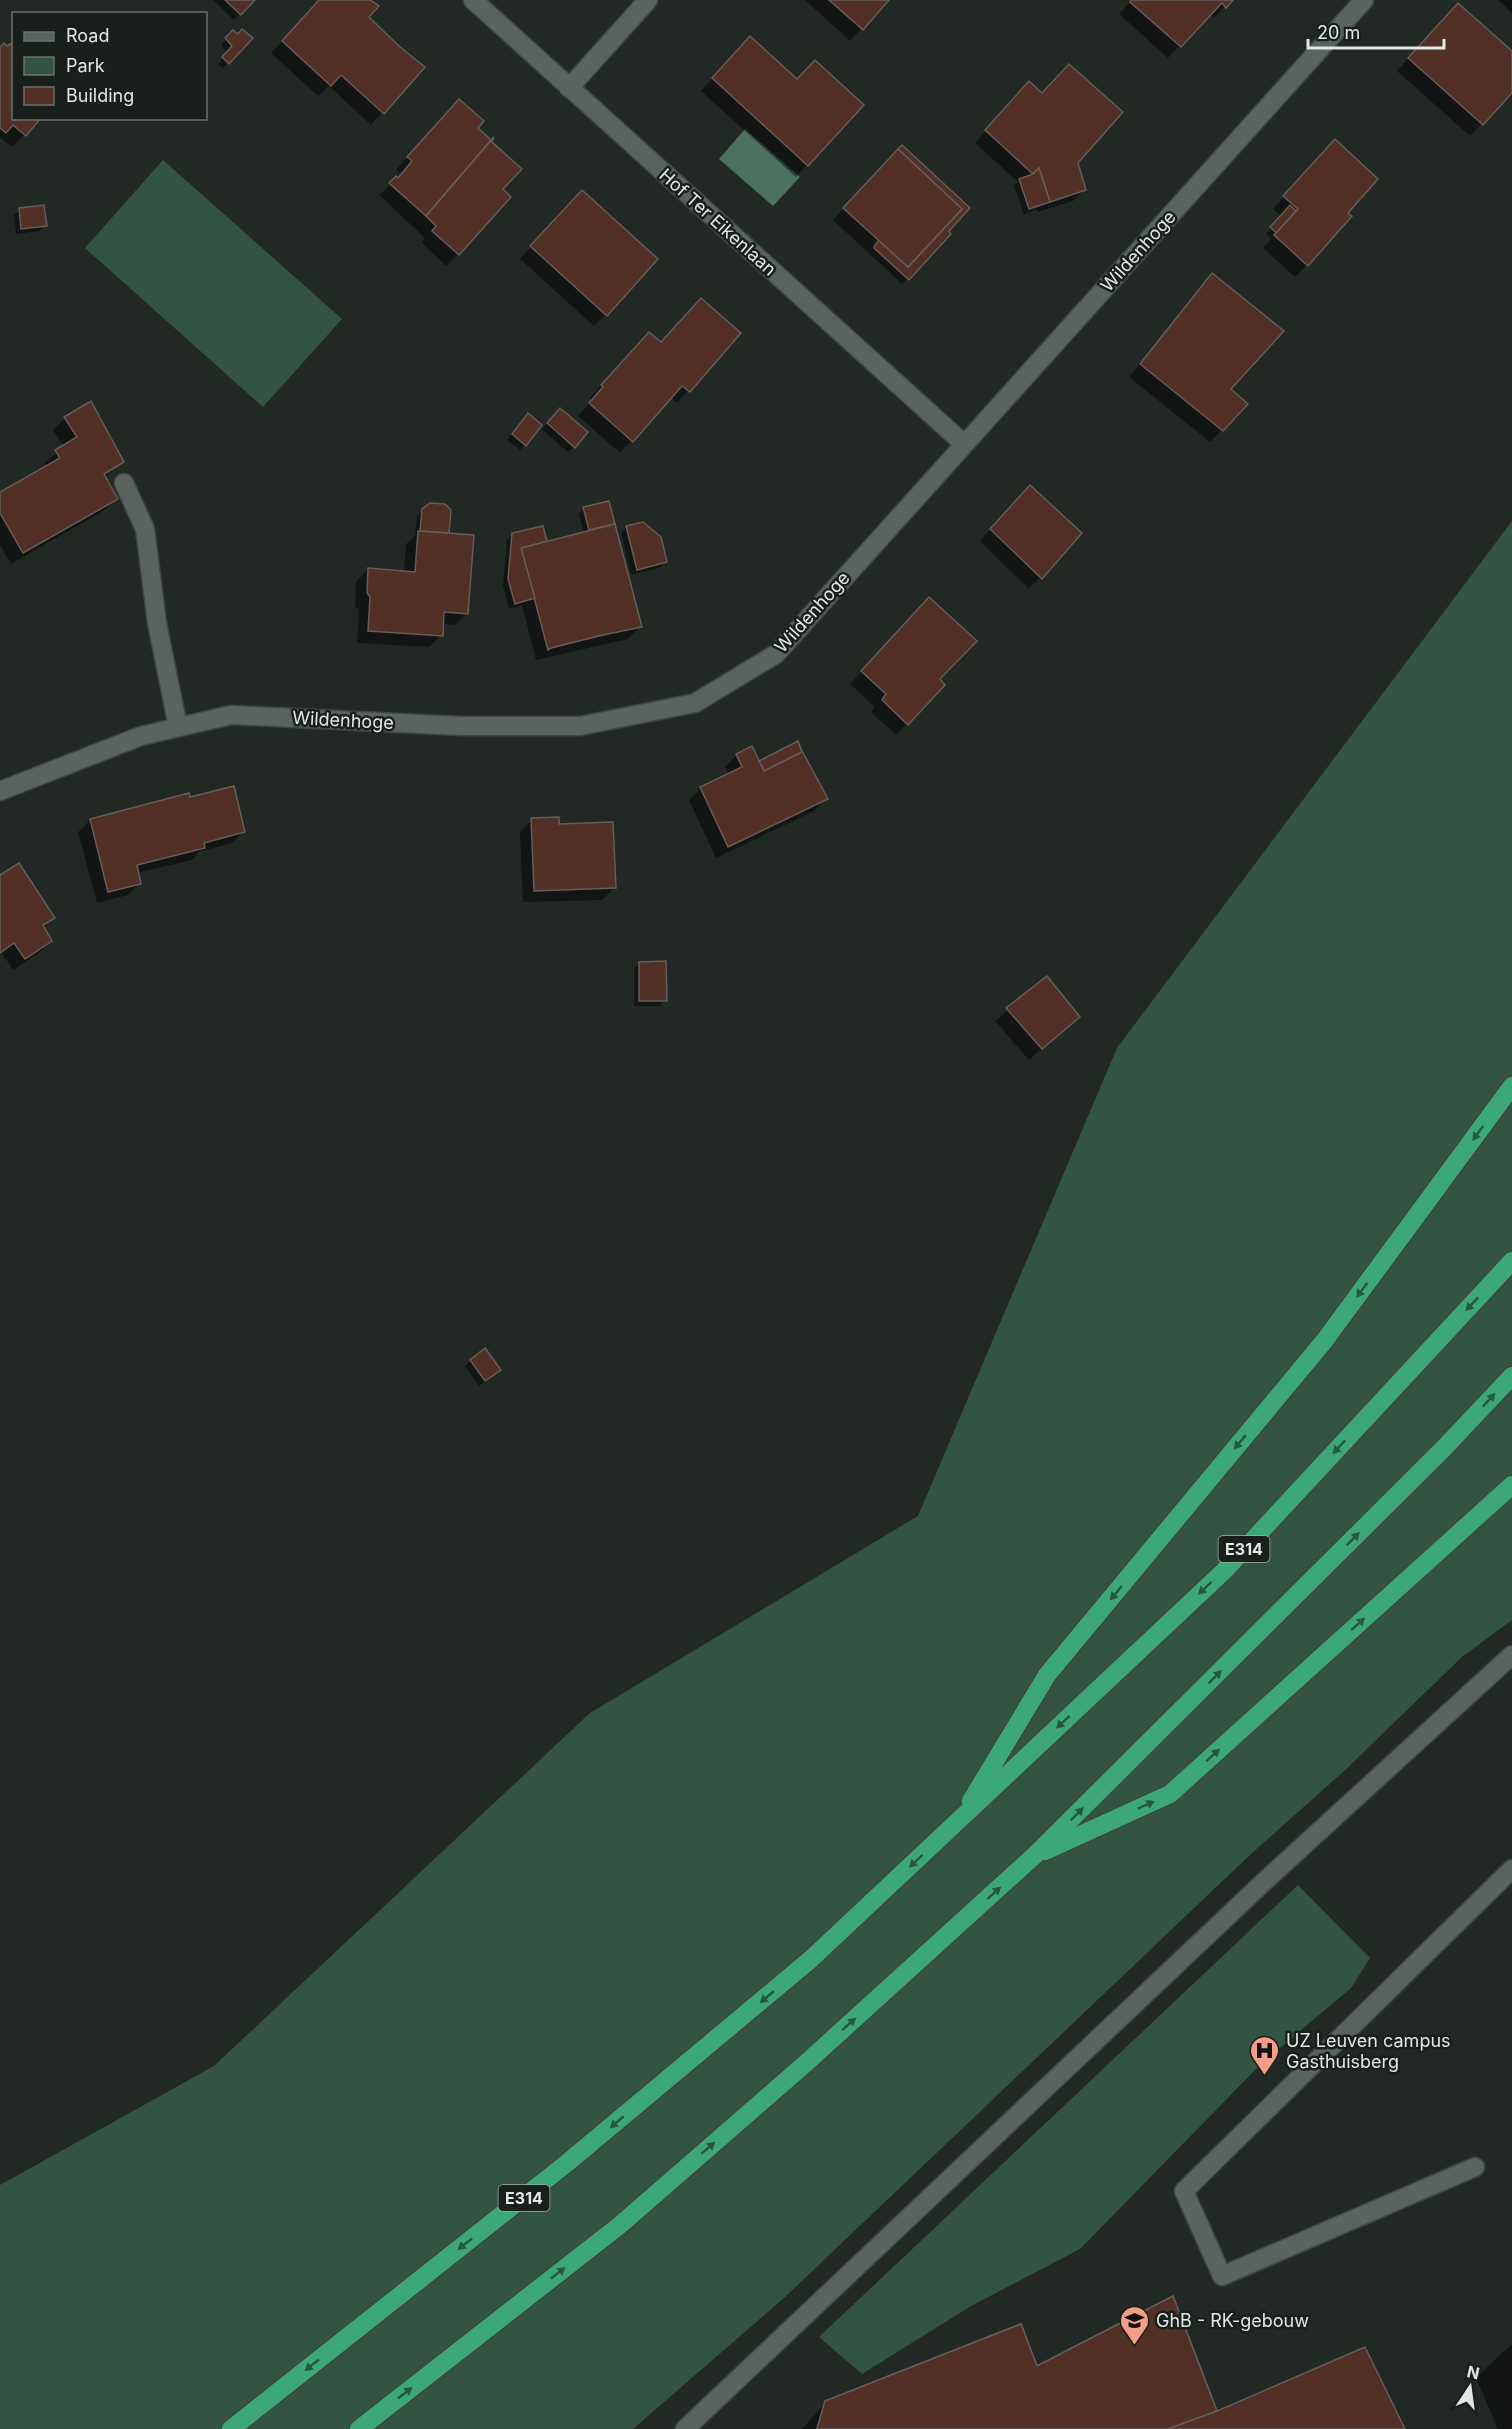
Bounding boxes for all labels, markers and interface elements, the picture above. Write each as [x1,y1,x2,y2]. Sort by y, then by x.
legend [12,12,207,120]
scale bar [1308,12,1444,50]
text: 20 m [1317,22,1360,43]
text: Road [66,25,109,46]
text: Park [66,55,105,76]
text: Building [66,85,134,106]
street label: Hof Ter Eikenlaan [655,164,781,280]
street label: Wildenhoge [1096,206,1180,296]
street label: Wildenhoge [770,567,854,657]
street label: Wildenhoge [292,707,394,733]
one-way arrow [1472,1125,1484,1141]
one-way arrow [1356,1282,1368,1298]
one-way arrow [1465,1297,1479,1312]
one-way arrow [1482,1393,1496,1407]
one-way arrow [1235,1435,1247,1450]
one-way arrow [1333,1439,1346,1454]
one-way arrow [1346,1532,1360,1546]
road number: E314 [1218,1536,1270,1562]
one-way arrow [1198,1581,1212,1595]
one-way arrow [1110,1585,1122,1600]
one-way arrow [1350,1618,1365,1631]
one-way arrow [1207,1670,1221,1684]
one-way arrow [1056,1715,1071,1729]
one-way arrow [1206,1748,1221,1762]
one-way arrow [1137,1801,1154,1810]
one-way arrow [1069,1808,1083,1822]
one-way arrow [909,1853,923,1867]
one-way arrow [986,1887,1001,1900]
one-way arrow [759,1990,774,2003]
one-way arrow [841,2018,856,2031]
place label: UZ Leuven campus Gasthuisberg [1286,2030,1451,2072]
hospital icon: UZ Leuven campus Gasthuisberg [1249,2034,1281,2076]
one-way arrow [610,2115,625,2128]
one-way arrow [700,2142,715,2155]
road number: E314 [498,2185,550,2211]
one-way arrow [457,2238,473,2251]
one-way arrow [551,2267,566,2279]
school or university icon: GhB - RK-gebouw [1119,2304,1151,2346]
place label: GhB - RK-gebouw [1156,2310,1309,2331]
north arrow [1440,2357,1500,2417]
one-way arrow [304,2359,320,2372]
text: N [1465,2361,1482,2384]
one-way arrow [396,2387,412,2399]

